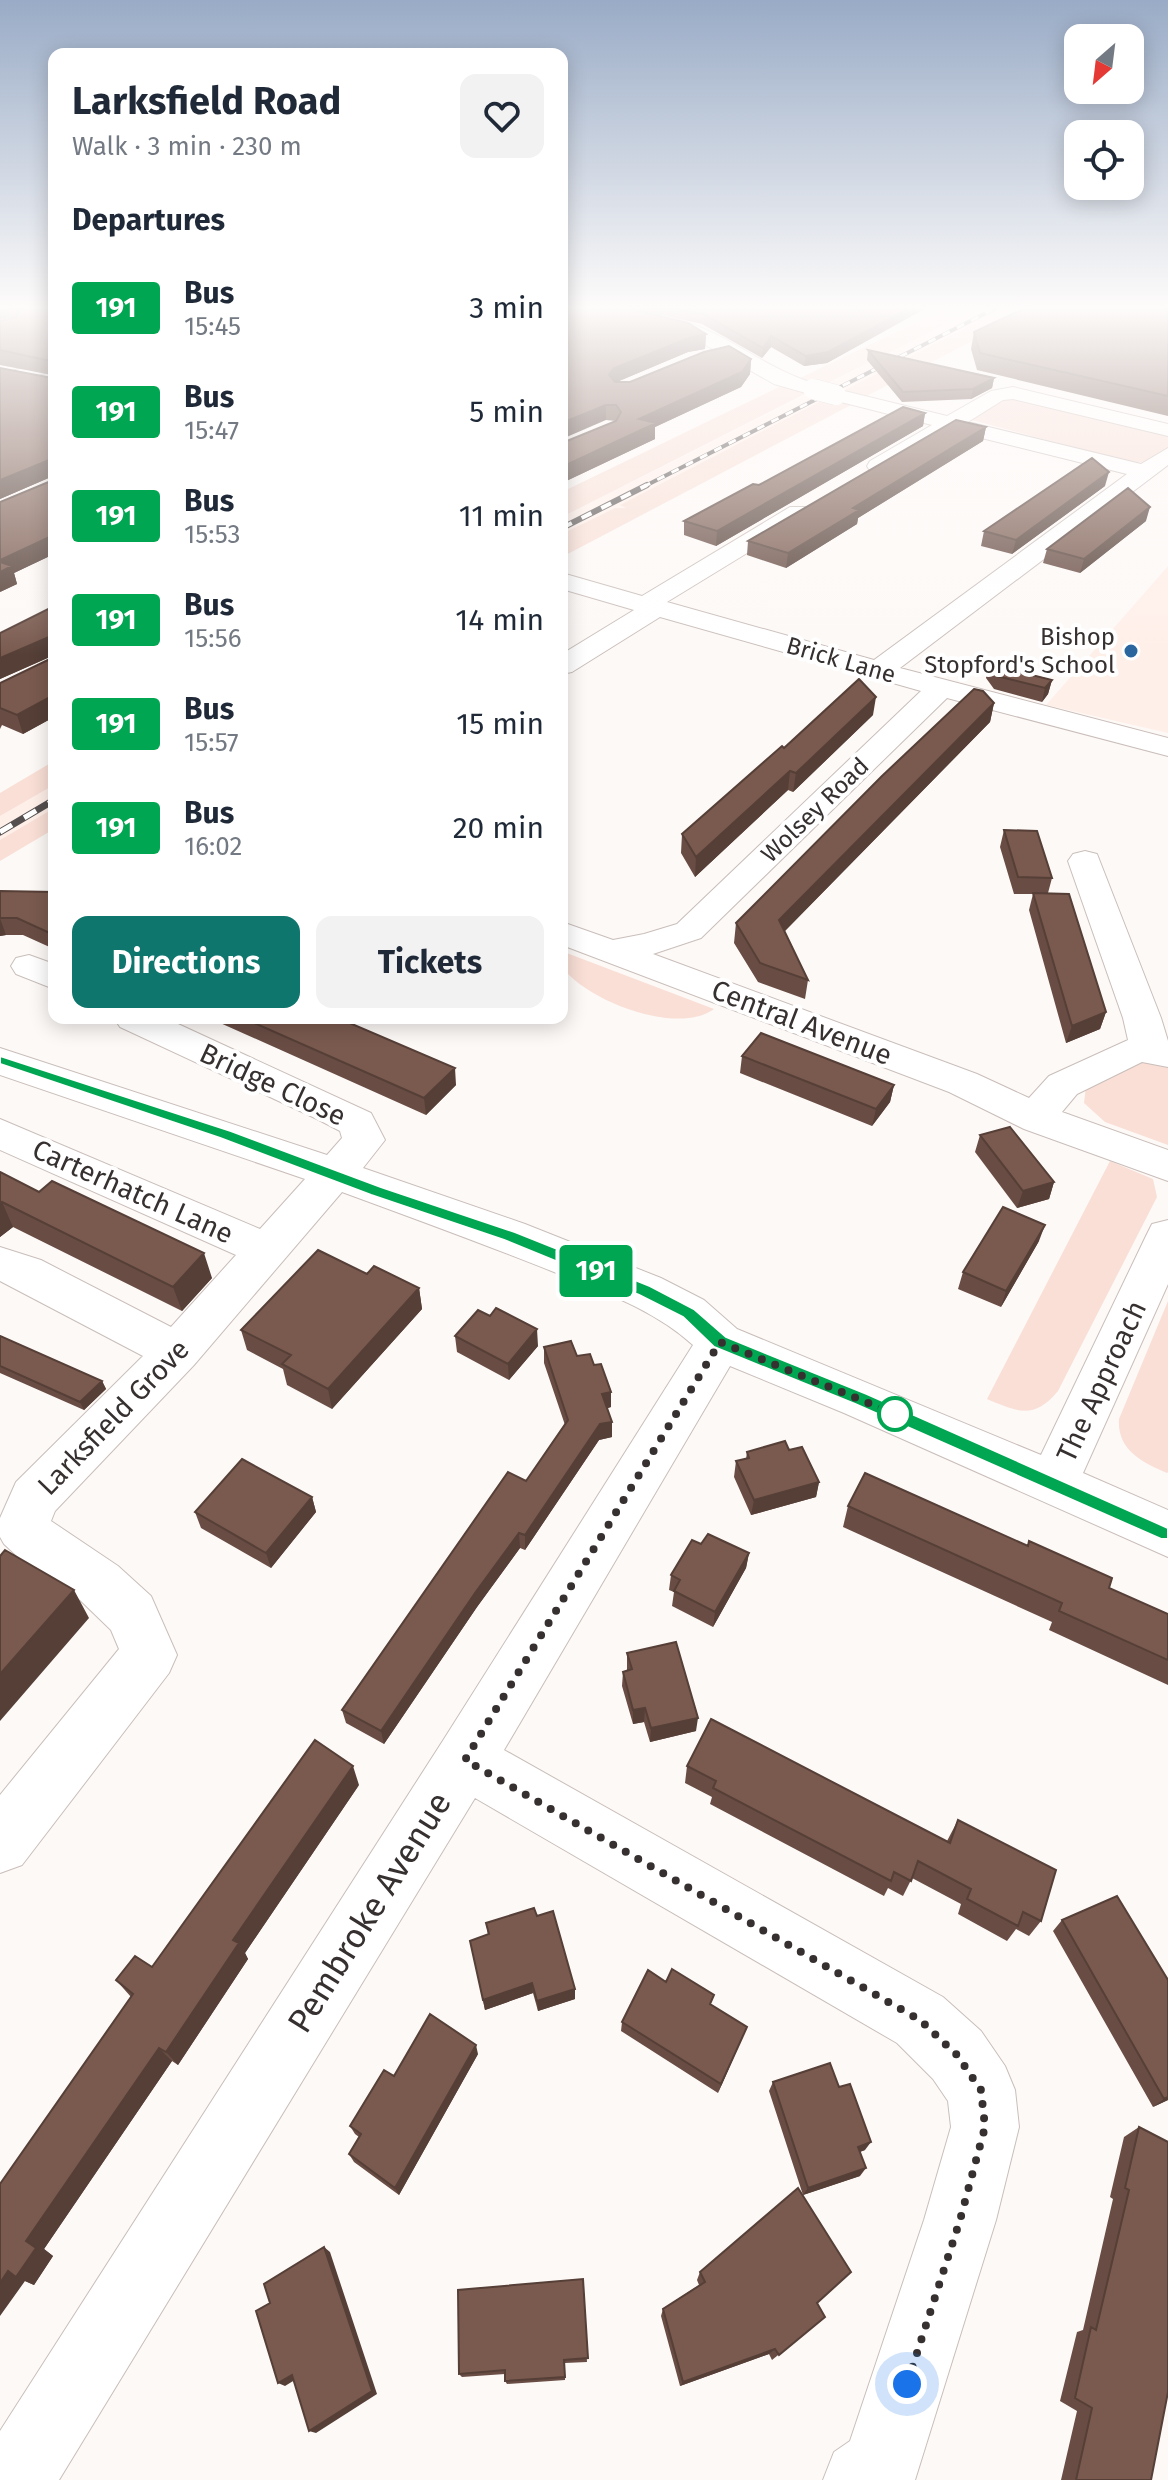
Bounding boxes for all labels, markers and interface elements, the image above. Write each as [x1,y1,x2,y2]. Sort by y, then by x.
north arrow [1064,24,1144,104]
map controls [1064,24,1144,200]
button: heart [460,74,544,158]
text: Larksfield Road [72,78,341,124]
button: locate [1064,120,1144,200]
text: Walk · 3 min · 230 m [72,131,302,162]
text: Departures [72,202,225,238]
text: Bus [184,275,234,311]
text: 3 min [469,290,544,326]
text: 191 [95,291,137,324]
text: 15:45 [184,311,241,342]
text: Bus [184,379,234,415]
text: 5 min [469,394,544,430]
text: 191 [95,395,137,428]
text: 15:47 [184,415,239,446]
text: Bus [184,483,234,519]
text: 11 min [459,498,544,534]
text: 191 [95,499,137,532]
text: 15:53 [184,519,240,550]
text: Bus [184,587,234,623]
text: 14 min [455,602,544,638]
text: 191 [95,603,137,636]
text: 15:56 [184,623,242,654]
place label: Bishop Stopford's School [924,623,1115,679]
street label: Brick Lane [783,631,899,689]
marker: Bishop Stopford's School [1122,642,1140,660]
text: Bus [184,691,234,727]
text: 15 min [456,706,544,742]
text: 191 [95,707,137,740]
text: 15:57 [184,727,239,758]
street label: Wolsey Road [756,752,874,868]
text: Bus [184,795,234,831]
text: 20 min [453,810,544,846]
text: 191 [95,811,137,844]
text: 16:02 [184,831,242,862]
button: Directions [72,916,300,1008]
button: Tickets [316,916,544,1008]
street label: Central Avenue [707,973,897,1072]
street label: Bridge Close [194,1036,351,1133]
street label: Carterhatch Lane [27,1132,238,1251]
line badge: 191 [550,1245,642,1297]
text: 191 [575,1254,617,1287]
street label: The Approach [1050,1295,1153,1467]
street label: Larksfield Grove [31,1333,196,1502]
unlabelled marker [878,1397,912,1431]
street label: Pembroke Avenue [279,1784,460,2040]
your location [887,2364,927,2404]

